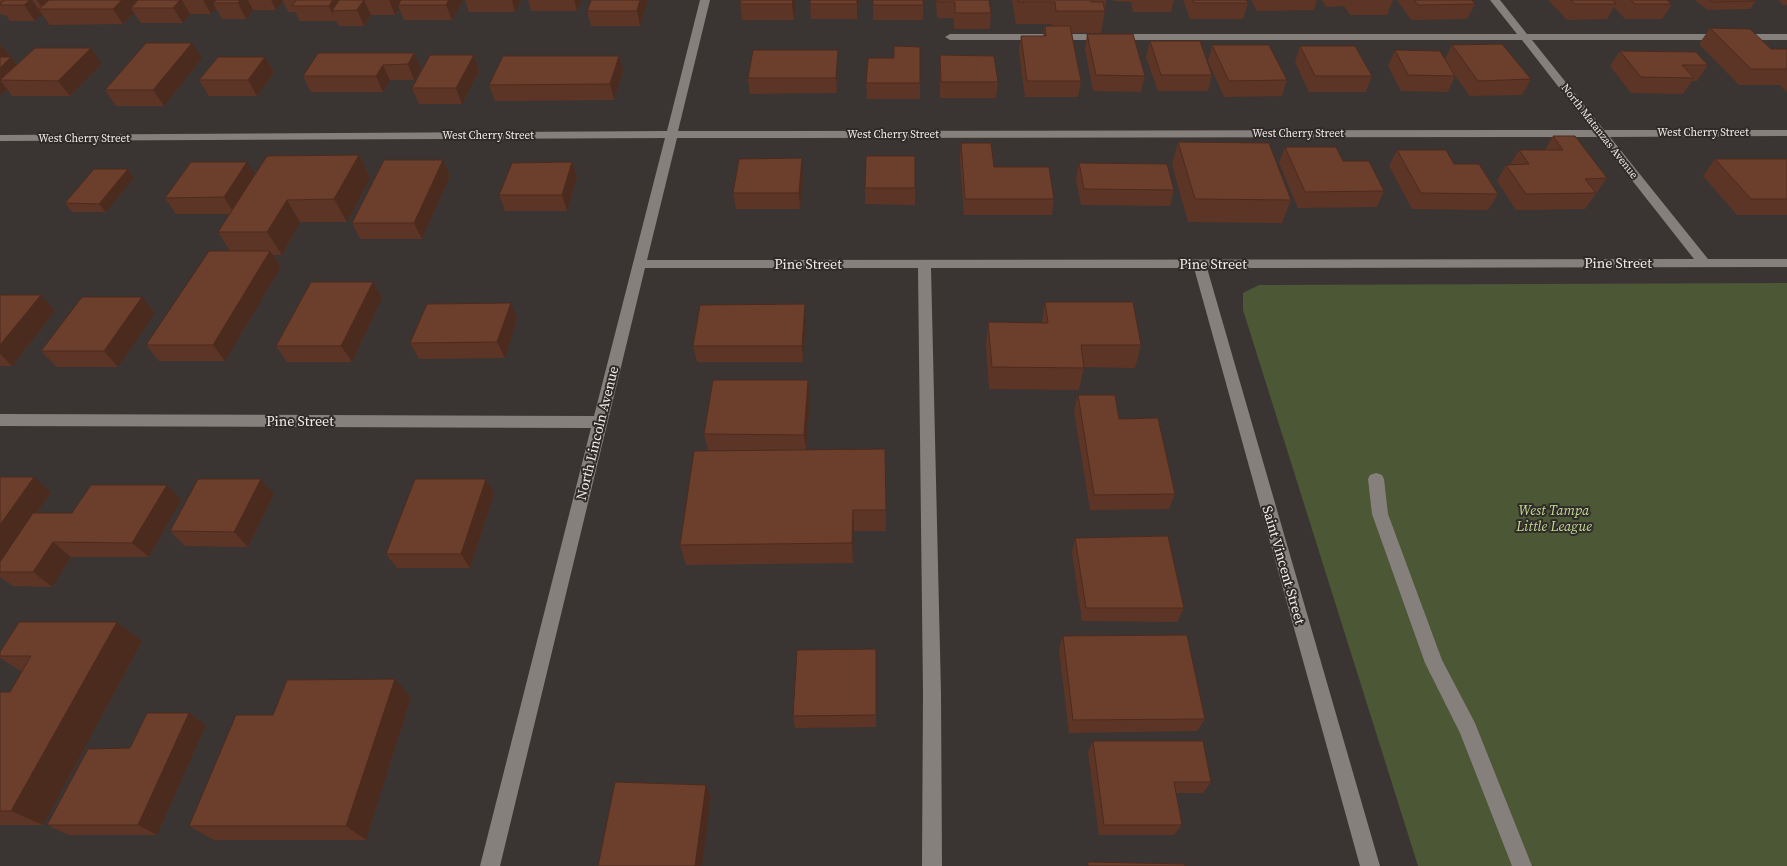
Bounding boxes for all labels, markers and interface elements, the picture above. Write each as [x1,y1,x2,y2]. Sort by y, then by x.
street label: North Matanzas Avenue [1558,81,1642,182]
street label: West Cherry Street [1657,125,1749,140]
street label: West Cherry Street [1252,126,1344,141]
street label: West Cherry Street [847,127,939,142]
street label: West Cherry Street [442,128,534,143]
street label: West Cherry Street [38,131,130,146]
street label: Pine Street [1584,253,1652,273]
street label: Pine Street [774,254,842,274]
street label: Pine Street [1179,254,1247,274]
street label: North Lincoln Avenue [571,364,623,502]
street label: Pine Street [266,411,334,431]
park label: West Tampa Little League [1515,500,1592,536]
street label: Saint Vincent Street [1258,503,1311,627]

